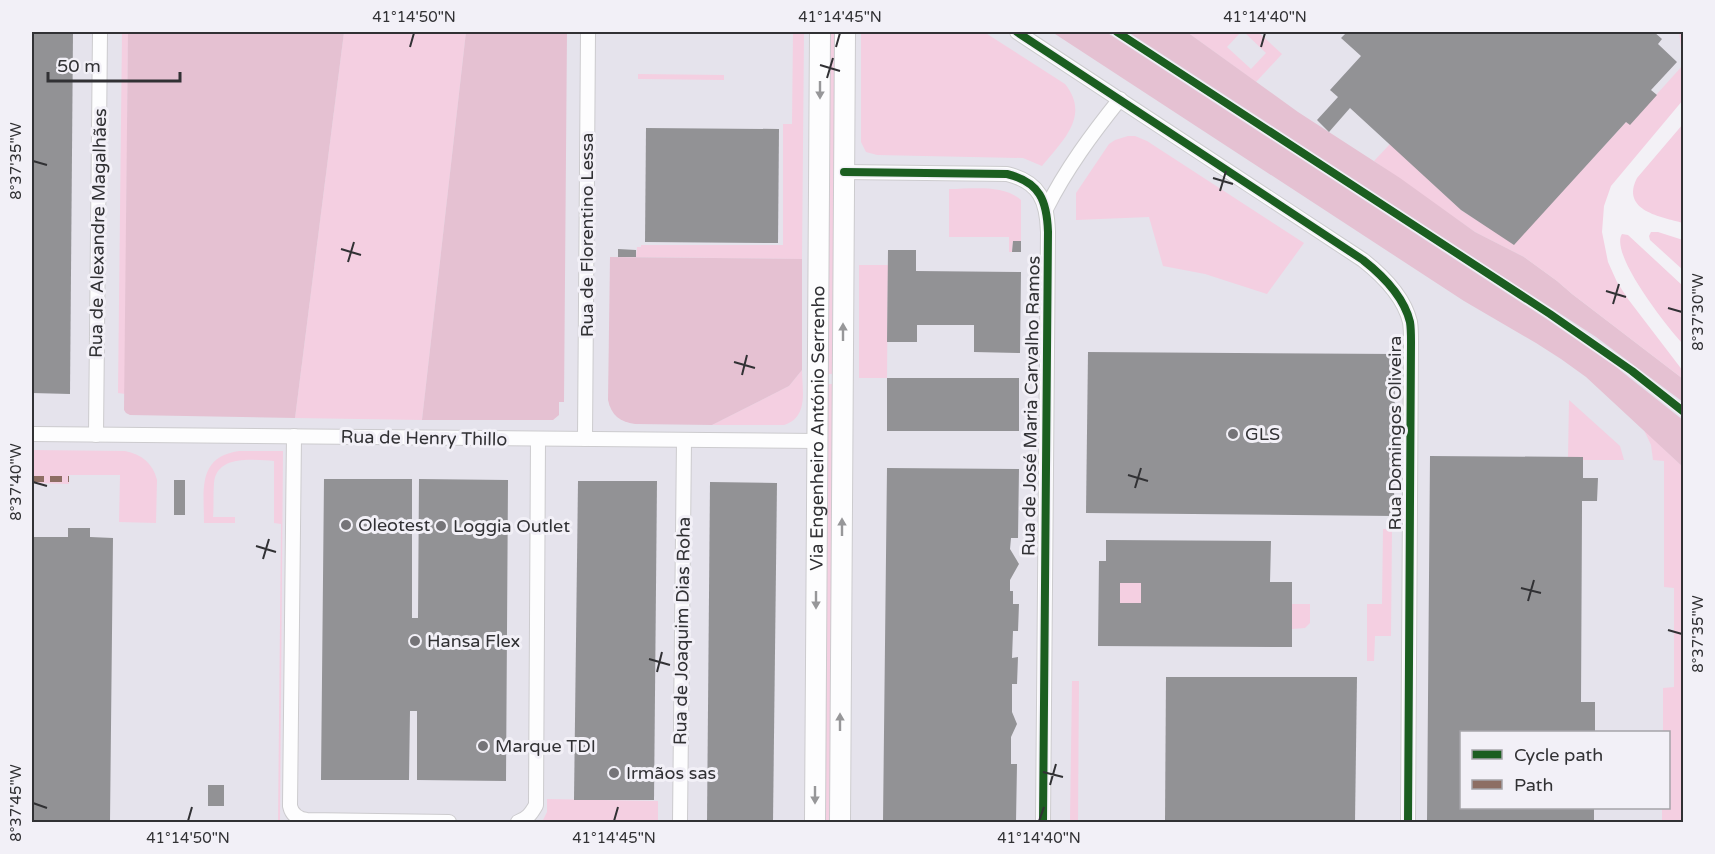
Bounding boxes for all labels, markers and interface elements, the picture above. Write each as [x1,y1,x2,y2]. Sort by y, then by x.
text: 41°14'50"N [372,8,456,26]
text: 41°14'45"N [798,8,882,26]
text: 41°14'40"N [1223,8,1307,26]
scale bar [48,45,180,83]
text: 50 m [57,55,101,77]
one-way arrow [815,80,825,99]
street label: Rua de Alexandre Magalhães [85,108,111,358]
text: 8°37'35"W [7,122,25,200]
street label: Rua de Florentino Lessa [576,133,598,337]
street label: Rua de José Maria Carvalho Ramos [1017,256,1045,556]
text: 8°37'30"W [1689,273,1707,351]
street label: Via Engenheiro António Serrenho [806,285,829,571]
one-way arrow [838,323,848,342]
street label: Rua Domingos Oliveira [1384,336,1406,530]
place label: GLS [1245,423,1280,445]
street label: Rua de Henry Thillo [340,426,508,450]
marker: GLS [1226,427,1240,441]
text: 8°37'40"W [7,443,25,521]
place label: Oleotest [358,514,431,536]
place label: Loggia Outlet [453,515,570,537]
street label: Rua de Joaquim Dias Roha [669,517,695,745]
marker: Oleotest [339,518,353,532]
one-way arrow [837,518,847,537]
marker: Loggia Outlet [434,519,448,533]
one-way arrow [811,590,821,609]
text: 8°37'35"W [1689,595,1707,673]
place label: Hansa Flex [427,630,520,652]
marker: Hansa Flex [408,634,422,648]
one-way arrow [836,713,845,732]
legend [1460,731,1670,809]
place label: Marque TDI [495,735,596,757]
marker: Marque TDI [476,739,490,753]
text: Cycle path [1514,744,1603,766]
place label: Irmãos sas [626,762,716,784]
text: 8°37'45"W [7,764,25,842]
marker: Irmãos sas [607,766,621,780]
text: Path [1514,774,1553,796]
one-way arrow [810,785,820,804]
text: 41°14'50"N [146,829,230,847]
text: 41°14'45"N [572,829,656,847]
text: 41°14'40"N [997,829,1081,847]

